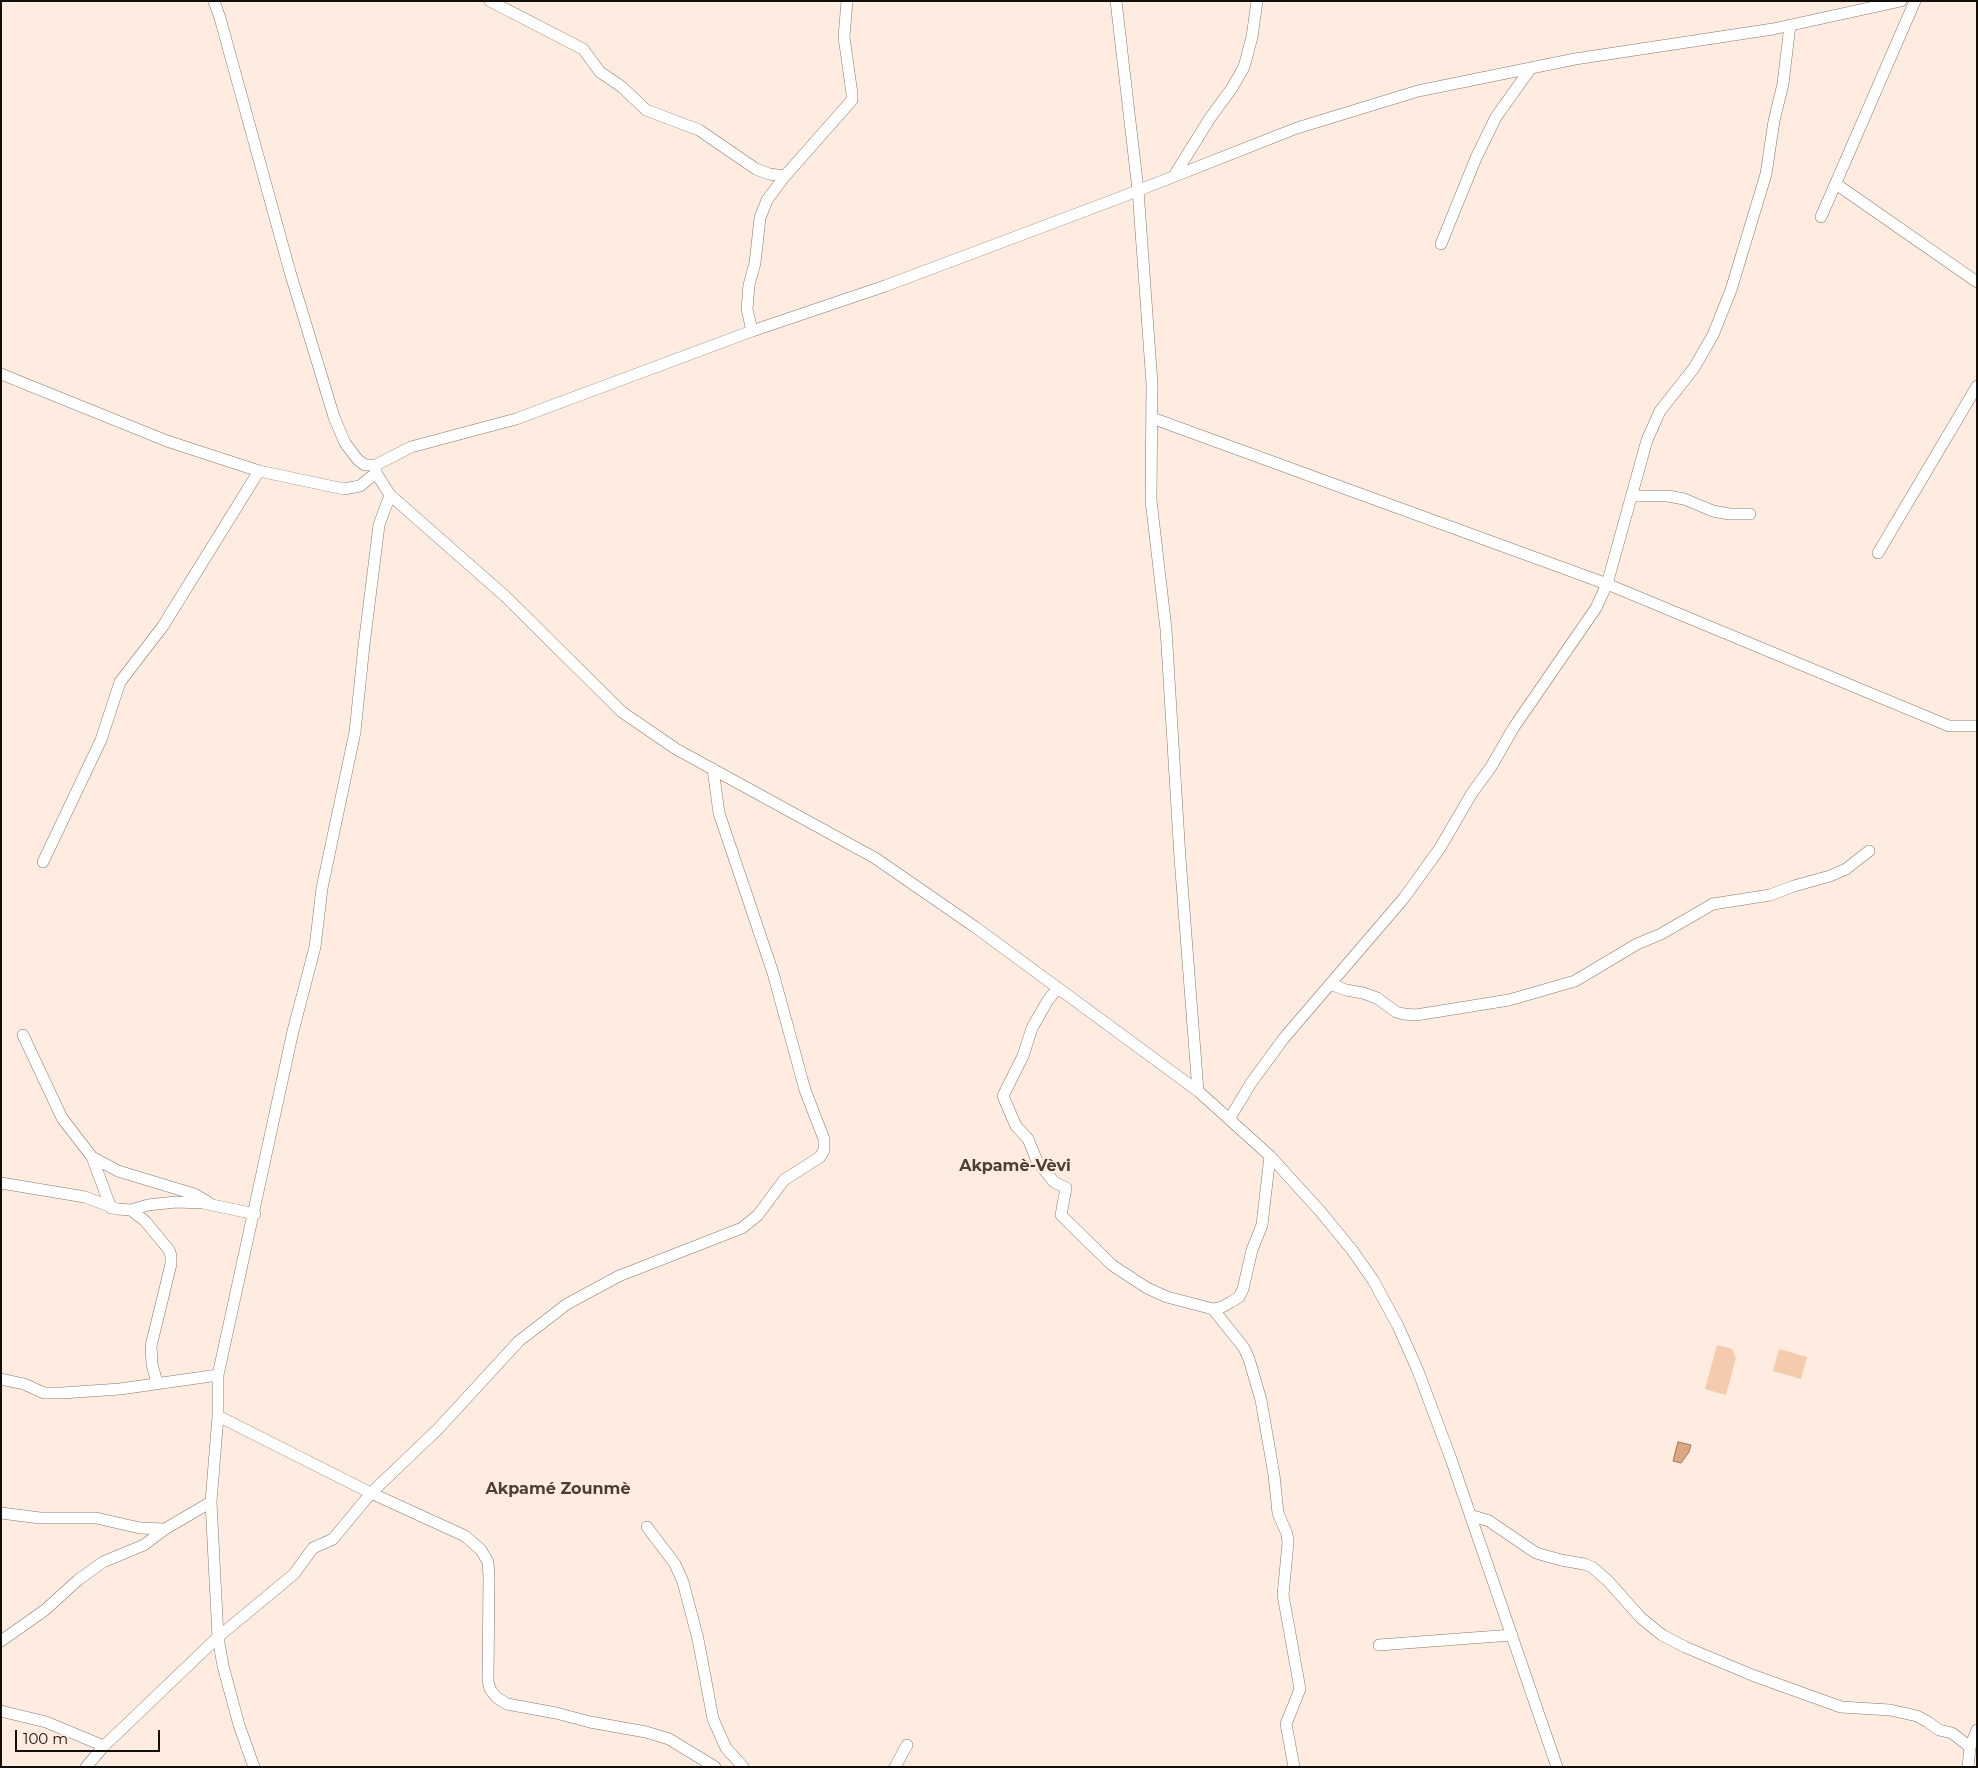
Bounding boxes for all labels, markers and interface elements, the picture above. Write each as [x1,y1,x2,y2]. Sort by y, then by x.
district label: Akpamè-Vèvi [959,1156,1071,1176]
district label: Akpamé Zounmè [485,1479,631,1499]
scale bar [18,1720,162,1752]
text: 100 m [23,1729,68,1748]

